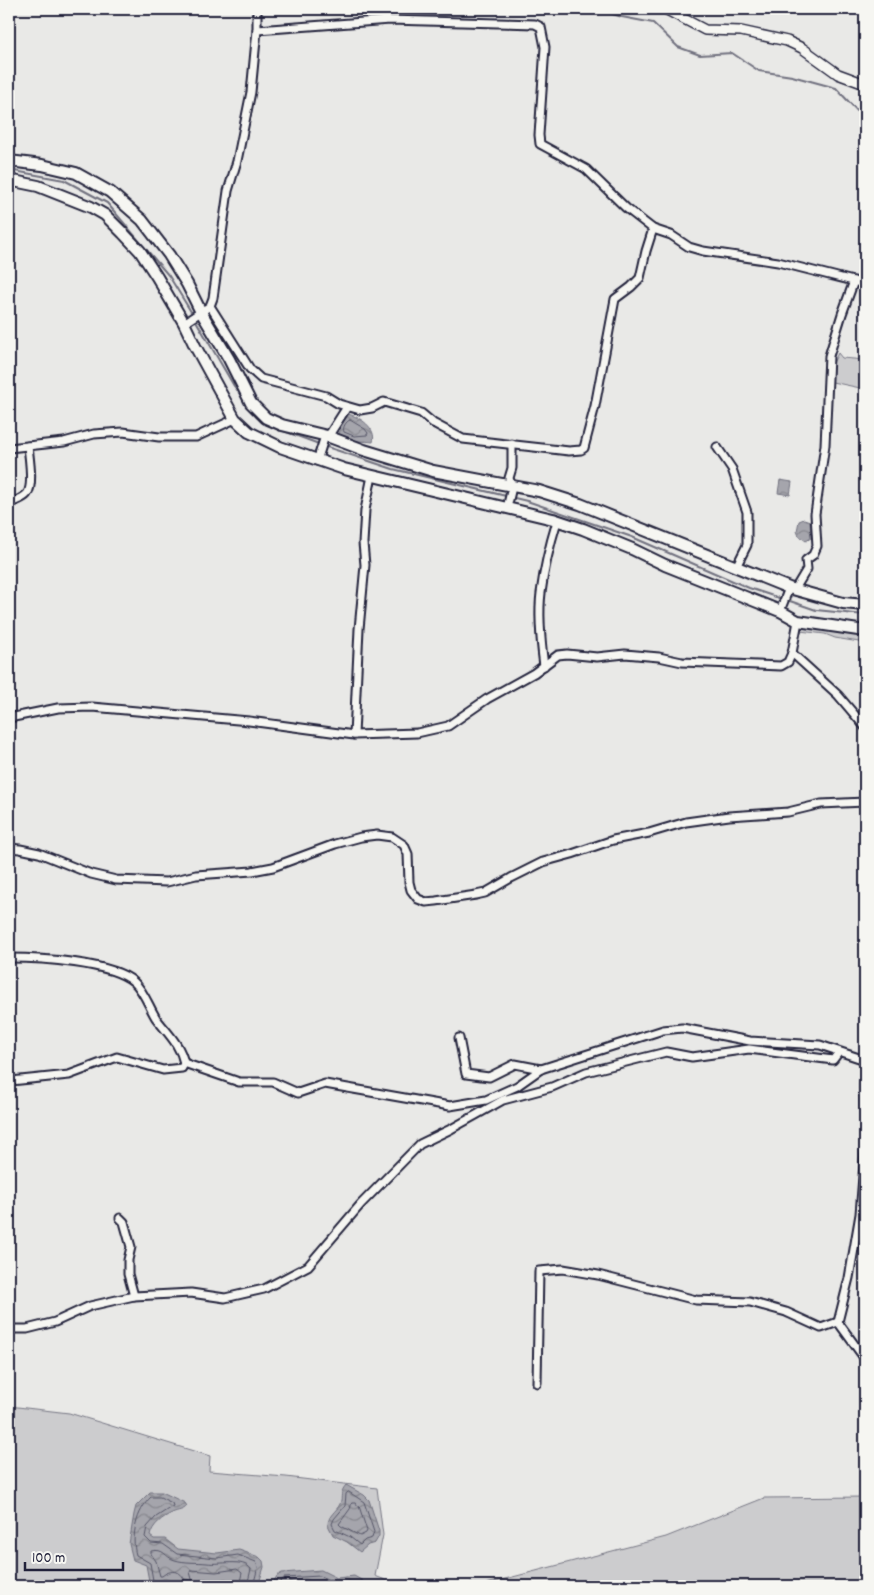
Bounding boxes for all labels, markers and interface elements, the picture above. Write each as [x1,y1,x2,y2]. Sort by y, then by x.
scale bar [25,1540,122,1572]
text: 100 m [32,1548,65,1570]

